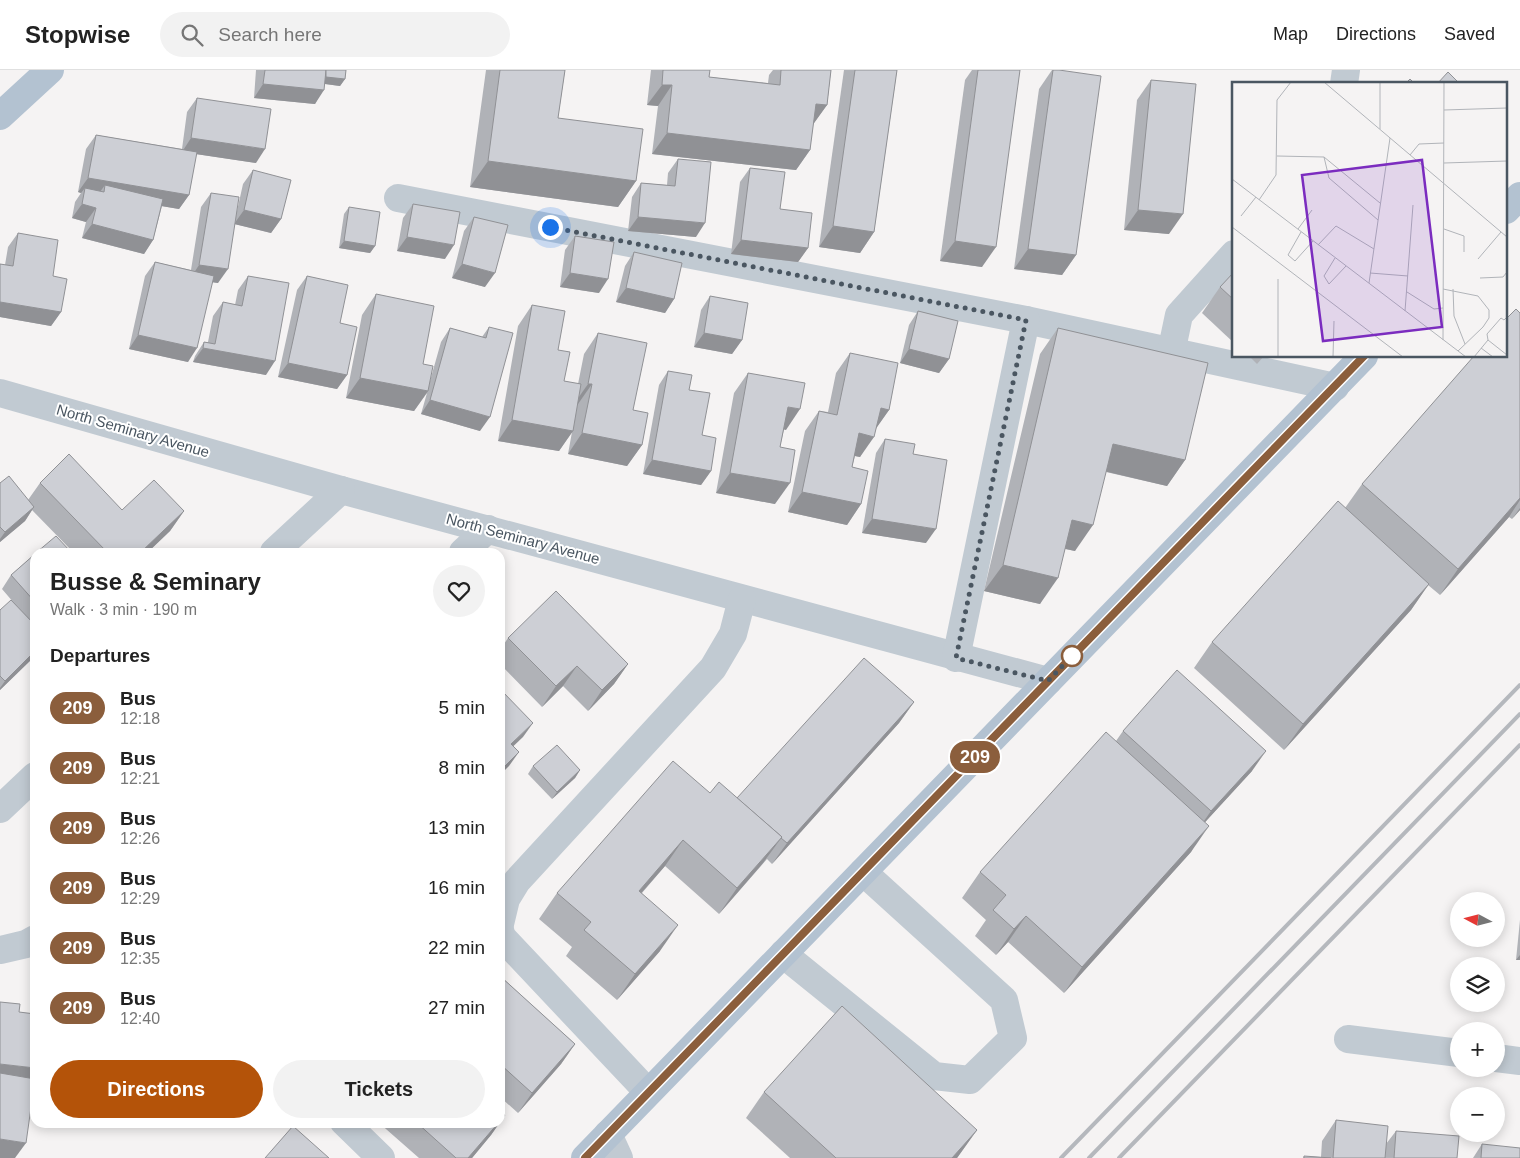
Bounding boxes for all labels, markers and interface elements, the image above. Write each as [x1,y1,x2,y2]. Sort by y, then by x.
search box [160,12,510,57]
text: Stopwise [25,21,130,48]
icon: search [178,21,206,49]
text: Search here [218,24,322,45]
text: Map [1273,24,1308,44]
text: Directions [1336,24,1416,44]
text: Saved [1444,24,1495,44]
inset map [1232,82,1508,358]
your location [538,215,563,240]
street label: North Seminary Avenue [55,401,211,460]
street label: North Seminary Avenue [445,510,602,567]
button: heart [433,565,485,617]
text: Busse & Seminary [50,568,261,595]
text: Walk · 3 min · 190 m [50,601,197,618]
text: Departures [50,645,150,666]
unlabelled marker [1061,645,1083,667]
text: Bus [120,688,156,709]
text: 5 min [439,697,485,718]
text: 209 [62,698,93,718]
text: 12:18 [120,710,160,727]
line badge: 209 [946,741,1004,773]
text: 209 [960,747,990,767]
text: Bus [120,748,156,769]
text: 8 min [439,757,485,778]
text: 209 [62,758,93,778]
text: 12:21 [120,770,160,787]
text: Bus [120,808,156,829]
text: 13 min [428,817,485,838]
text: 209 [62,818,93,838]
text: 12:26 [120,830,160,847]
text: Bus [120,868,156,889]
text: 16 min [428,877,485,898]
text: 209 [62,878,93,898]
text: 12:29 [120,890,160,907]
north arrow [1450,892,1505,948]
map controls [1450,892,1505,1142]
text: Bus [120,928,156,949]
text: 22 min [428,937,485,958]
text: 209 [62,938,93,958]
text: 12:35 [120,950,160,967]
button: layers [1450,957,1505,1012]
text: Bus [120,988,156,1009]
text: 27 min [428,997,485,1018]
text: 209 [62,998,93,1018]
text: 12:40 [120,1010,160,1027]
button: + [1450,1022,1505,1077]
button: Directions [50,1060,263,1118]
button: Tickets [273,1060,485,1118]
button: − [1450,1087,1505,1142]

